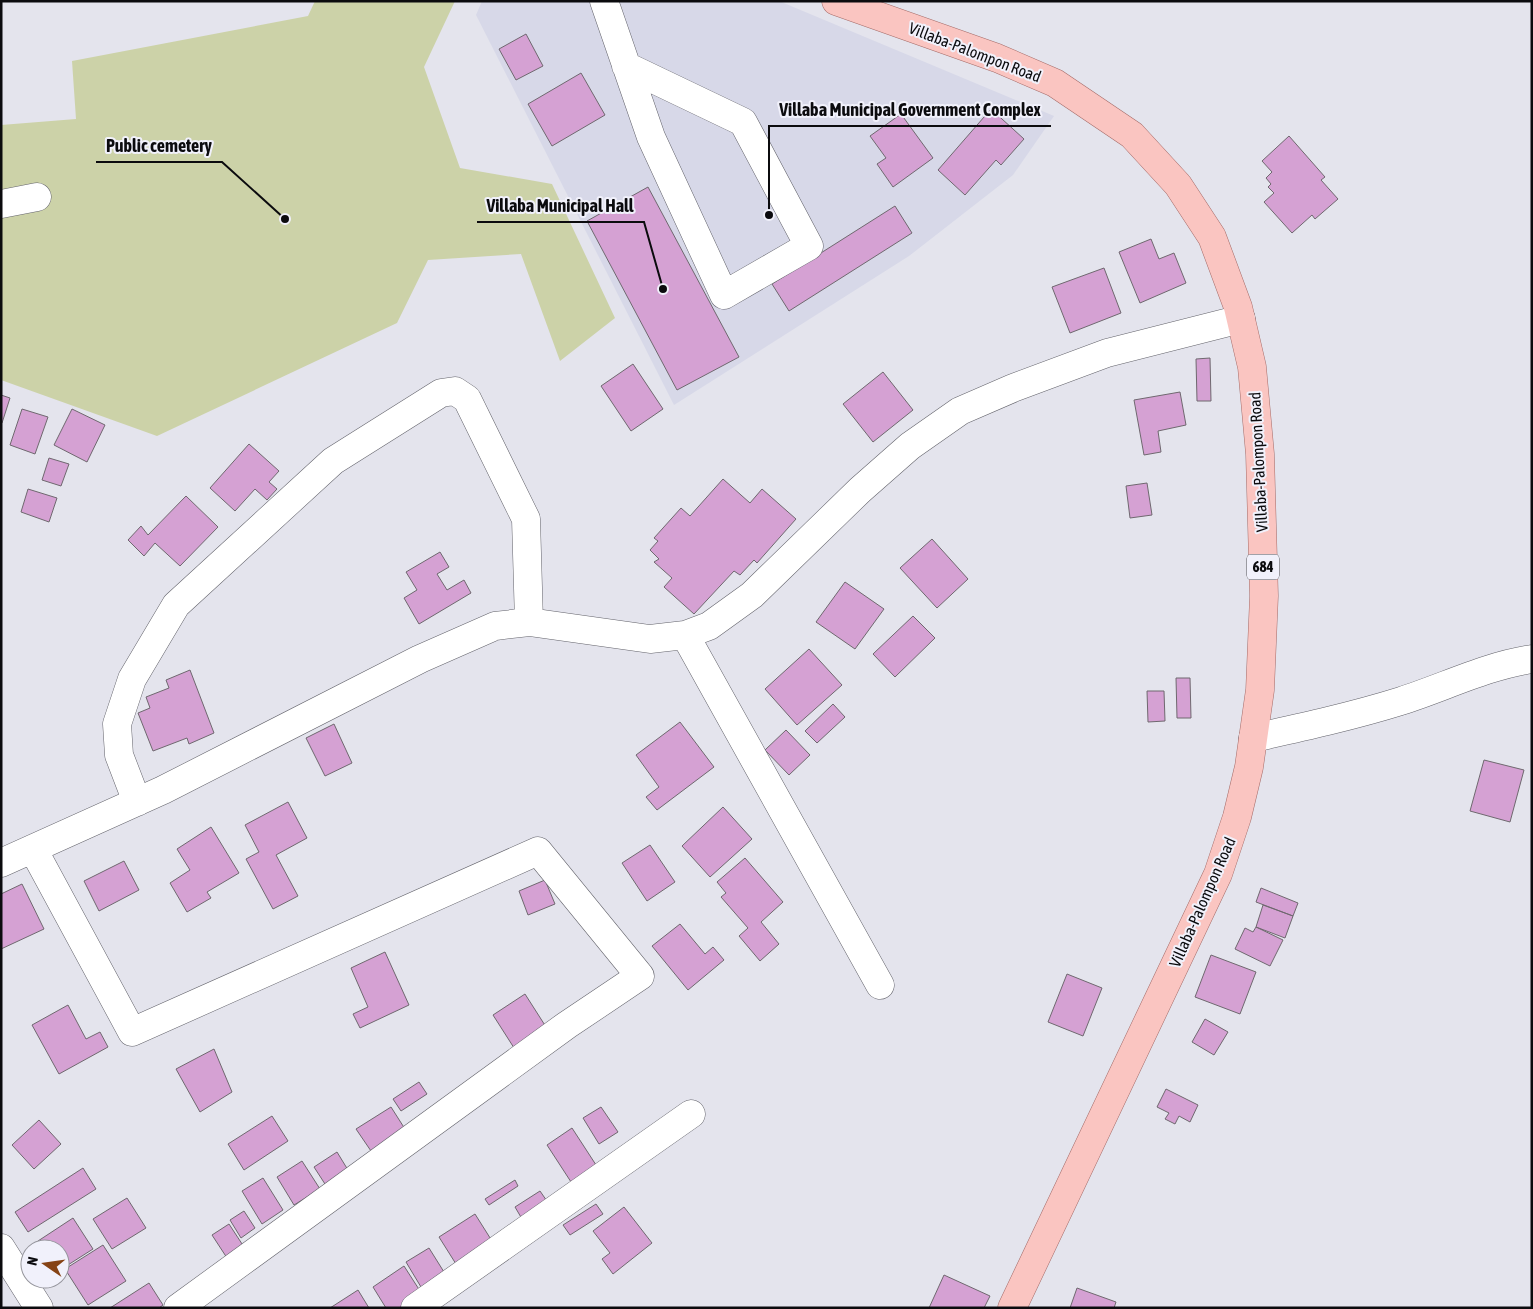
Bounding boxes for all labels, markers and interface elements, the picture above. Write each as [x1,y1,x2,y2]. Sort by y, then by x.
street label: Villaba-Palompon Road [906,18,1044,86]
callout: Villaba Municipal Government Complex [769,93,1051,126]
text: Villaba Municipal Government Complex [778,99,1041,120]
callout: Public cemetery [96,129,222,162]
text: Public cemetery [106,135,213,156]
callout: Villaba Municipal Hall [477,189,644,222]
text: Villaba Municipal Hall [485,195,634,216]
street label: Villaba-Palompon Road [1245,391,1272,532]
road number: 684 [1247,554,1279,580]
street label: Villaba-Palompon Road [1165,834,1240,970]
north arrow [20,1239,70,1289]
text: N [24,1255,41,1267]

